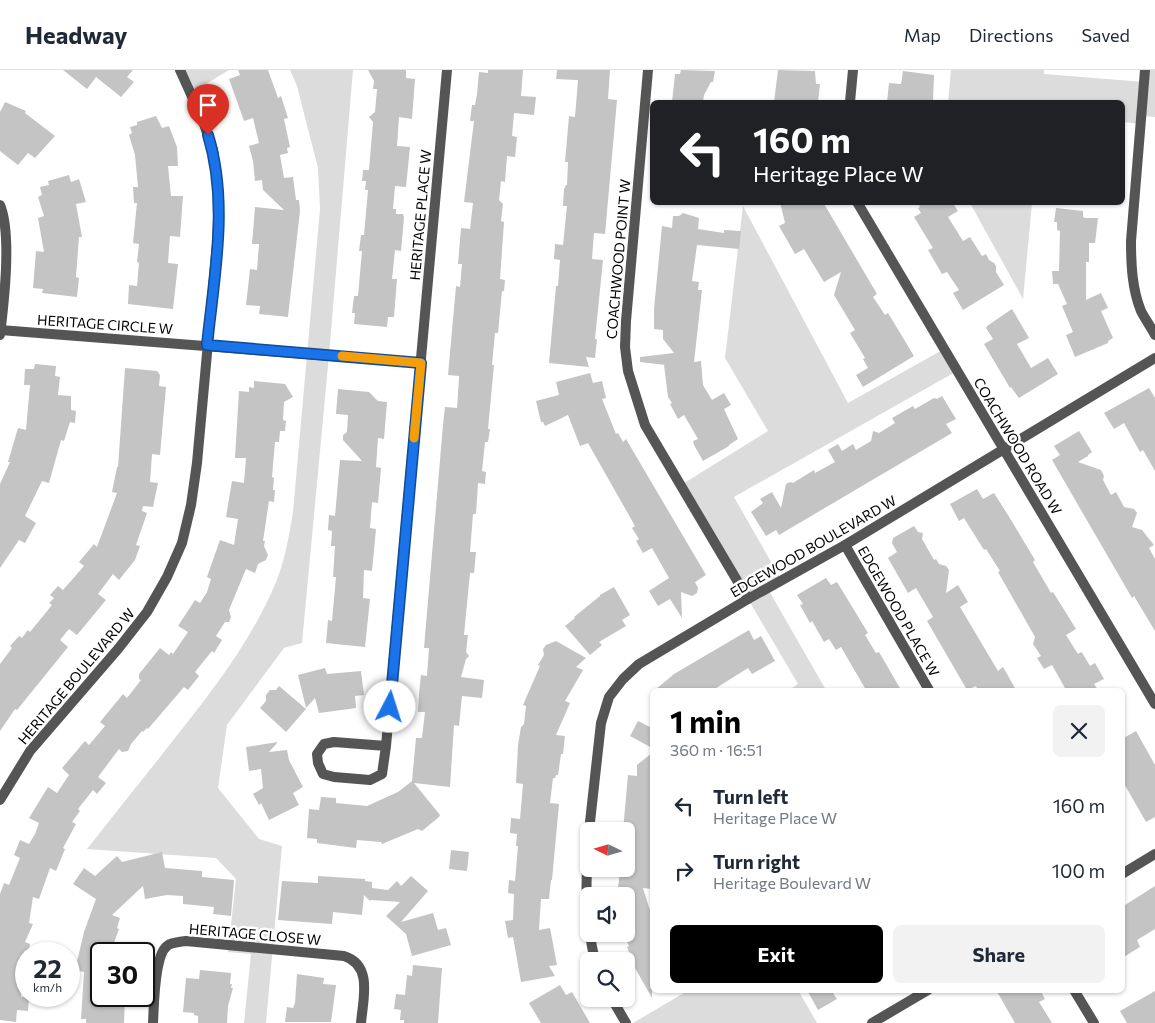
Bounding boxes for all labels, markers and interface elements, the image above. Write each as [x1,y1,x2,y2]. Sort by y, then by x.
text: Headway [25,20,128,49]
text: Map [904,24,941,46]
text: Directions [969,24,1053,46]
text: Saved [1081,24,1130,46]
pin [187,84,229,135]
icon: arrive [194,91,222,119]
text: 160 m [753,117,851,160]
icon: left [670,120,735,185]
street label: HERITAGE PLACE W [406,149,434,281]
text: Heritage Place W [753,160,924,187]
street label: COACHWOOD POINT W [603,178,633,340]
street label: HERITAGE CIRCLE W [37,311,173,337]
street label: COACHWOOD ROAD W [970,374,1066,518]
street label: EDGEWOOD BOULEVARD W [727,491,899,601]
street label: EDGEWOOD PLACE W [855,543,943,679]
street label: HERITAGE BOULEVARD W [14,605,138,747]
position arrow [363,680,415,732]
text: 1 min [670,702,741,739]
button: close [1053,705,1105,757]
text: 360 m · 16:51 [670,740,763,759]
text: Turn left [713,785,788,808]
icon: left [670,792,698,820]
text: 160 m [1053,794,1105,817]
text: Heritage Place W [713,808,837,827]
north arrow [580,822,635,878]
map controls [580,822,635,1007]
text: Turn right [713,850,800,873]
icon: right [670,857,698,885]
text: 100 m [1052,859,1105,882]
text: Heritage Boulevard W [713,873,871,892]
button: sound [580,887,635,942]
street label: HERITAGE CLOSE W [188,920,322,948]
button: Exit [670,925,883,983]
button: Share [893,925,1105,983]
speed limit sign: 30 [90,942,155,1007]
button: search [580,952,635,1007]
text: 22 [33,953,62,983]
text: km/h [33,980,62,994]

